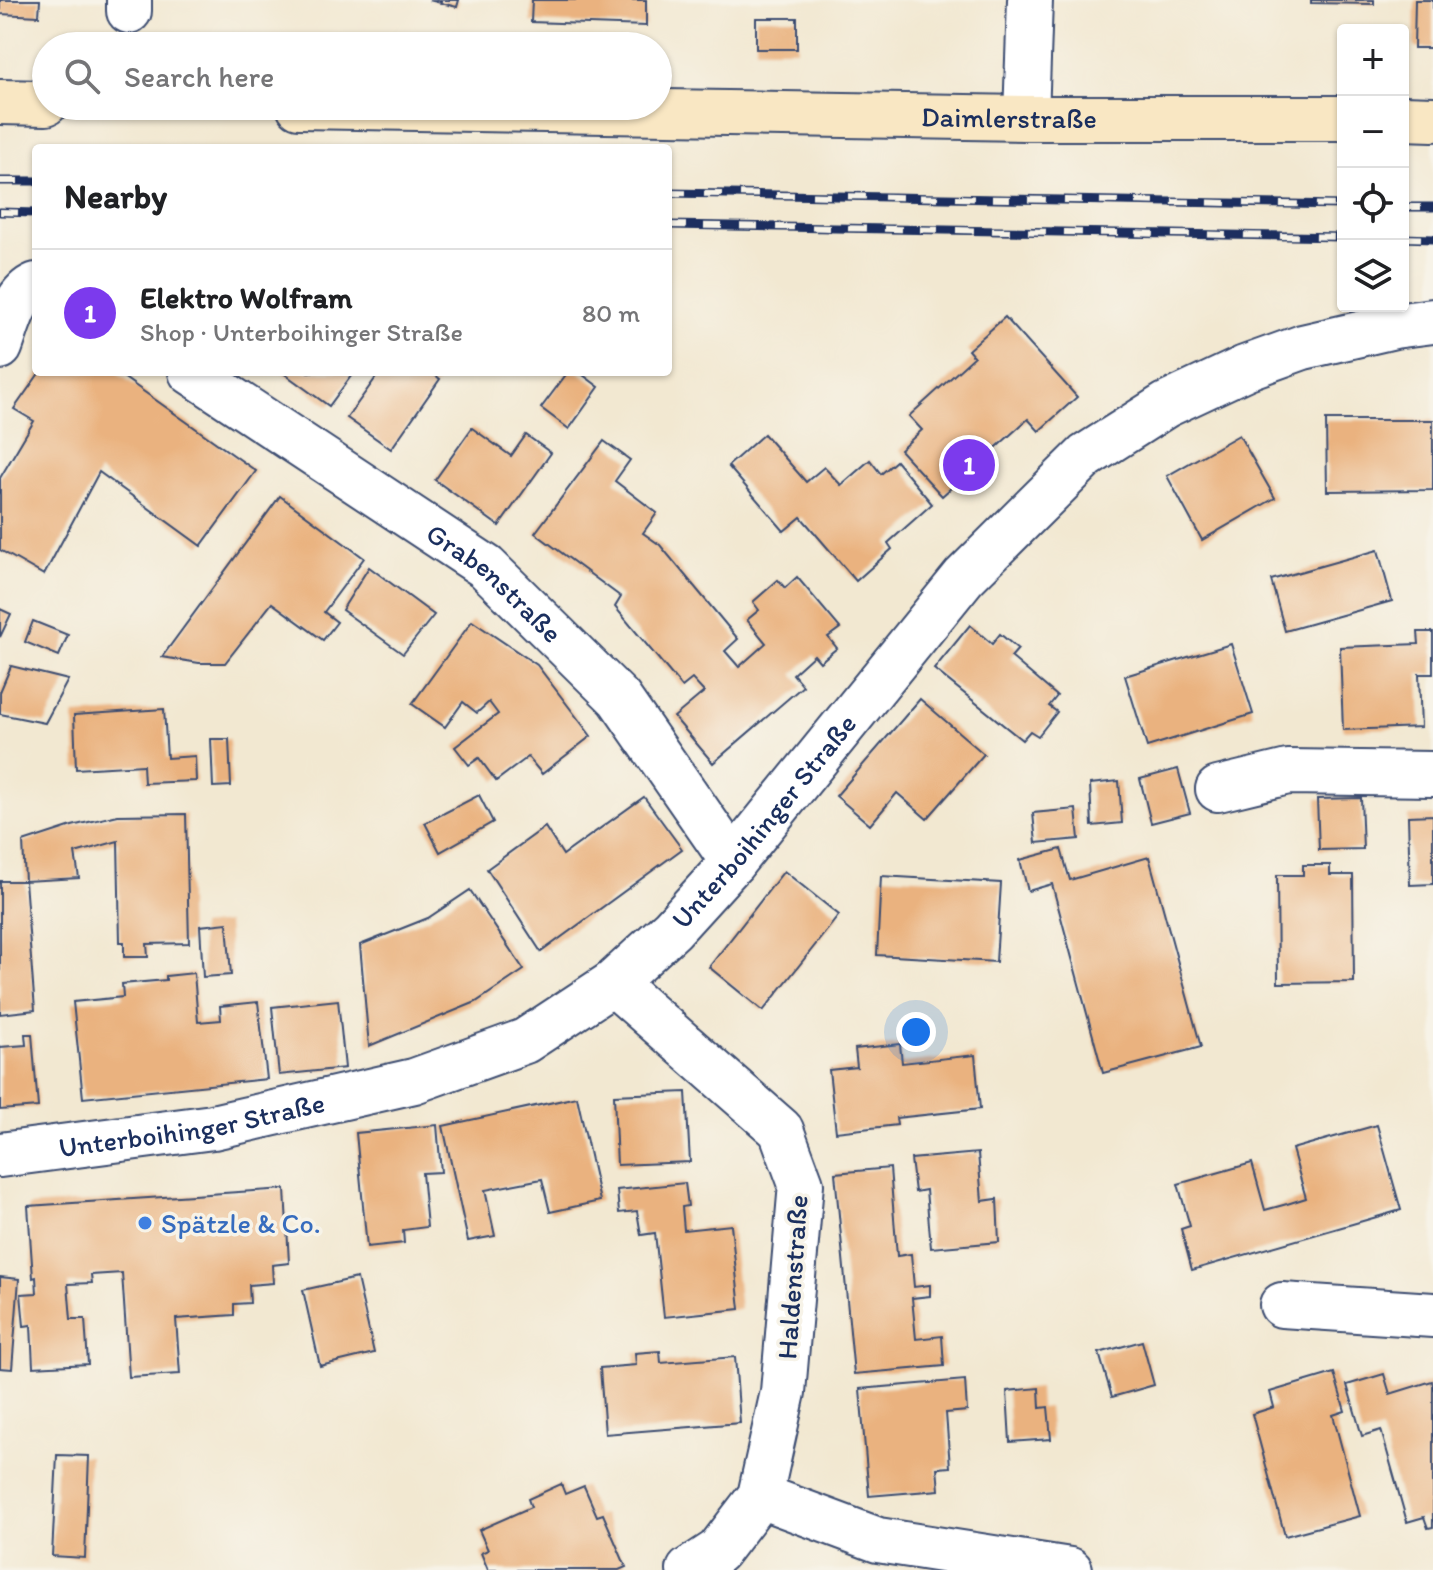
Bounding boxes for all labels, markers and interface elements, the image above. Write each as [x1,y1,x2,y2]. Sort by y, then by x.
map controls [1337,24,1409,312]
button: + [1337,24,1409,96]
search box [32,32,672,120]
icon: search [60,54,104,98]
text: Search here [124,58,274,95]
button: − [1337,96,1409,168]
street label: Daimlerstraße [921,99,1097,135]
button: locate [1337,168,1409,240]
text: Nearby [64,176,167,217]
button: layers [1337,240,1409,312]
text: Elektro Wolfram [140,279,352,316]
text: 1 [84,297,96,329]
text: 80 m [582,297,640,329]
text: Shop · Unterboihinger Straße [140,316,463,348]
pin: 1 [943,435,995,495]
street label: Grabenstraße [420,516,569,650]
street label: Unterboihinger Straße [664,707,863,935]
your location [896,1012,936,1052]
street label: Unterboihinger Straße [56,1085,328,1164]
street label: Haldenstraße [769,1193,815,1361]
place label: Spätzle & Co. [161,1206,321,1240]
marker: Spätzle & Co. [136,1214,154,1232]

